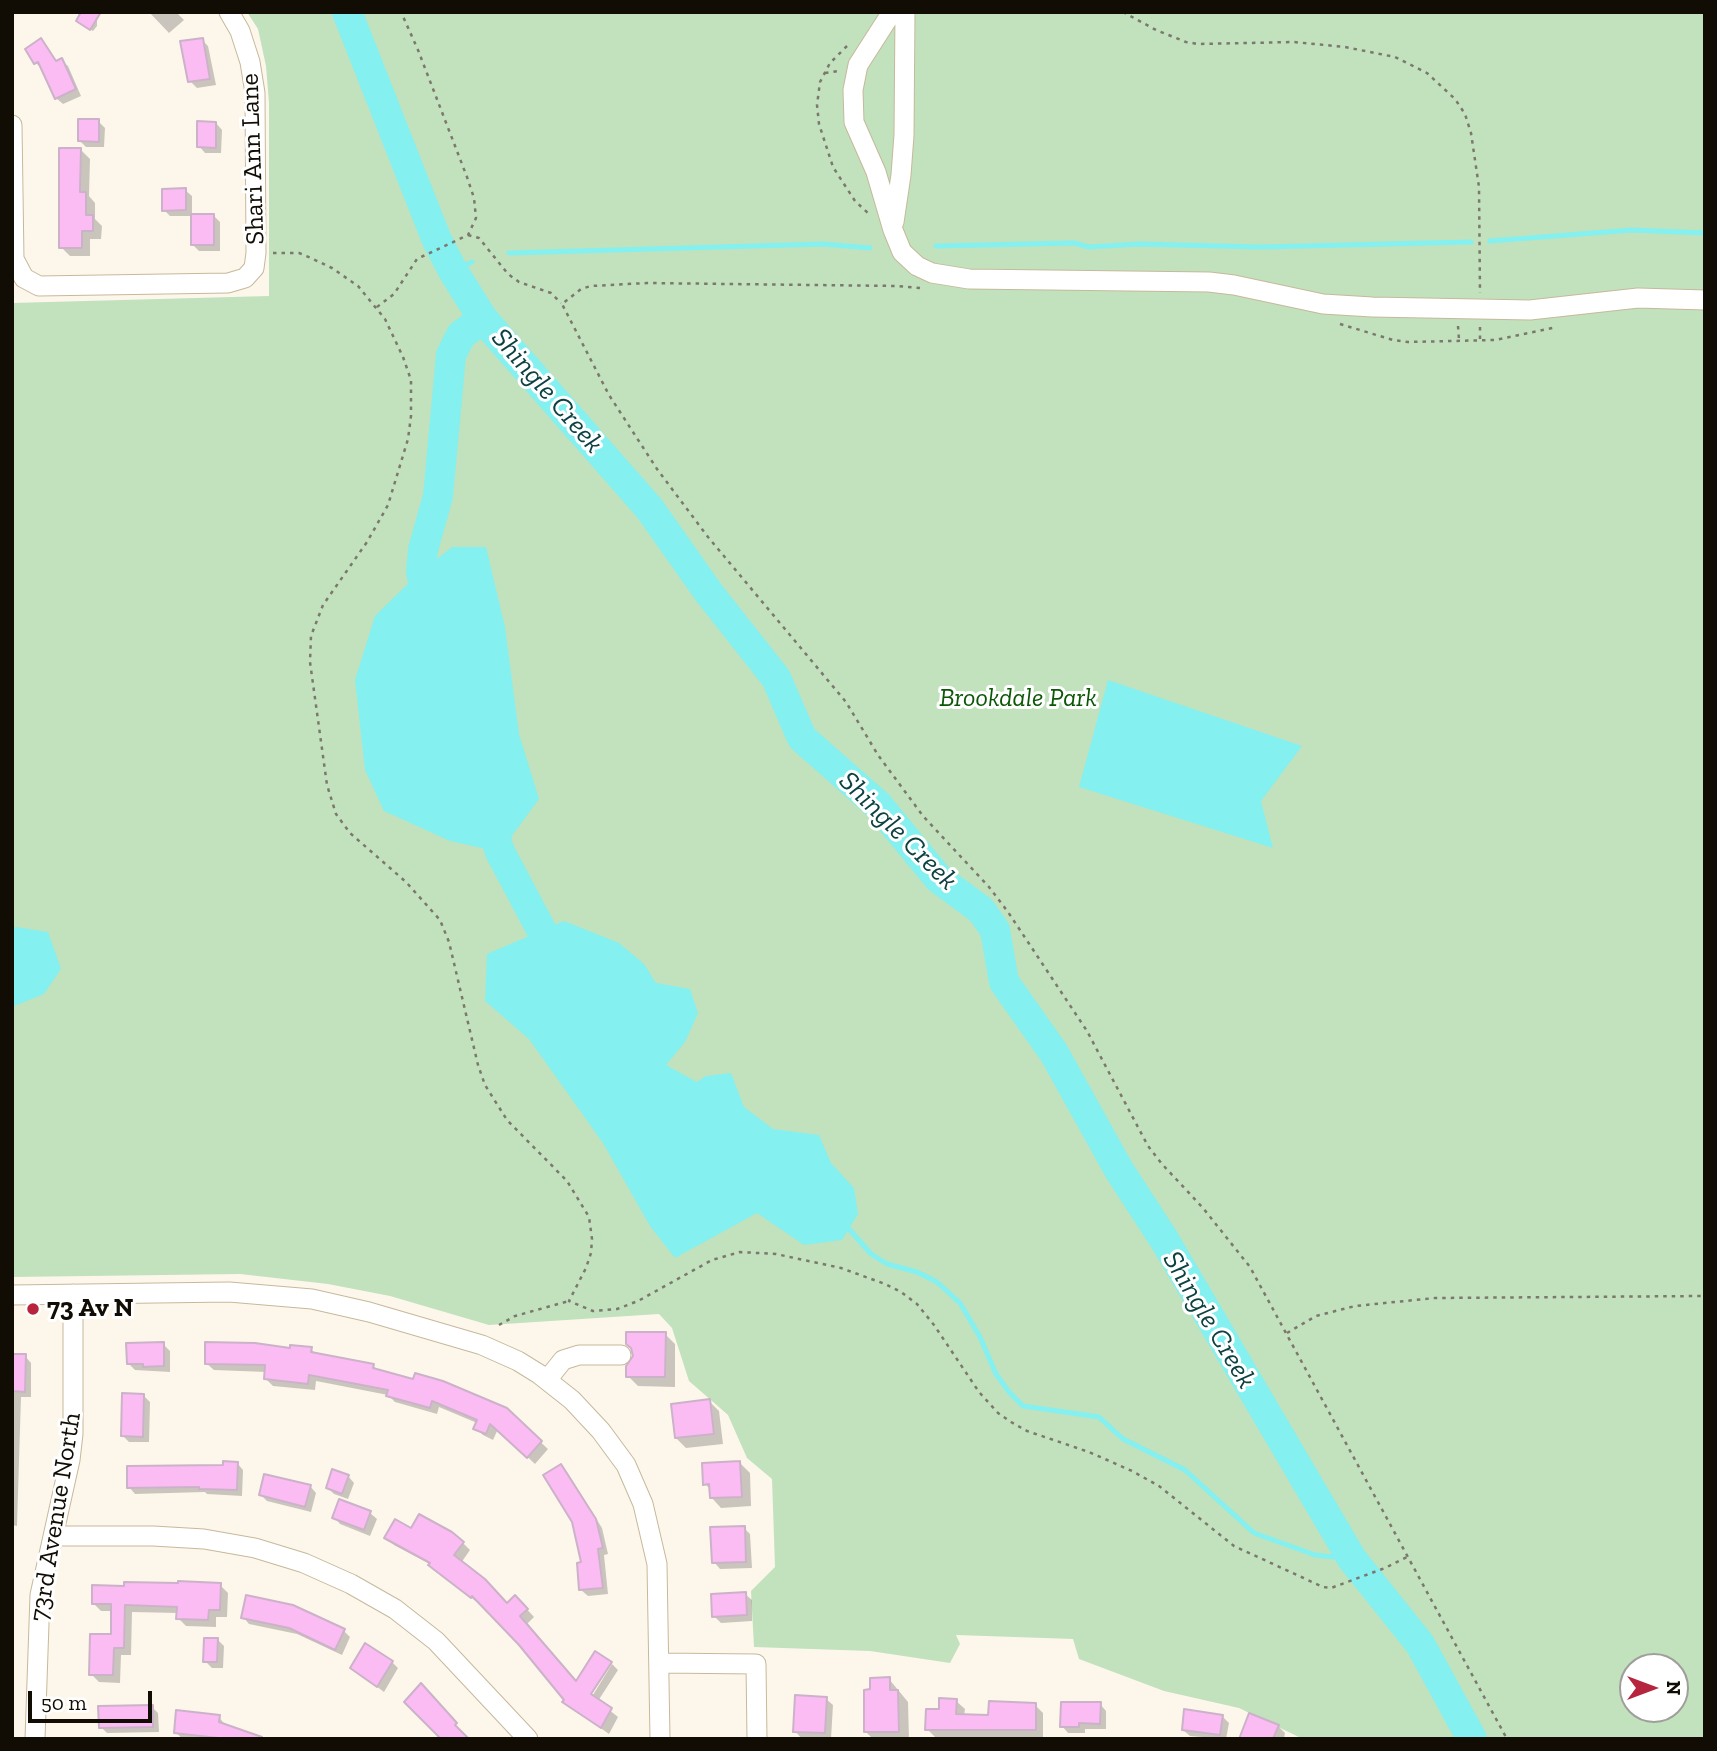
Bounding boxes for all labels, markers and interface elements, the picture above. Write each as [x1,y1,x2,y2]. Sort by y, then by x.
street label: Shari Ann Lane [234,73,272,245]
water label: Shingle Creek [484,322,610,460]
park label: Brookdale Park [939,683,1097,715]
water label: Shingle Creek [832,765,964,897]
water label: Shingle Creek [1155,1245,1263,1395]
place label: 73 Av N [47,1293,133,1325]
marker: 73 Av N [25,1301,41,1317]
street label: 73rd Avenue North [24,1410,88,1624]
north arrow [1619,1653,1689,1723]
scale bar [32,1678,156,1722]
text: N [1662,1681,1685,1695]
text: 50 m [41,1690,87,1715]

